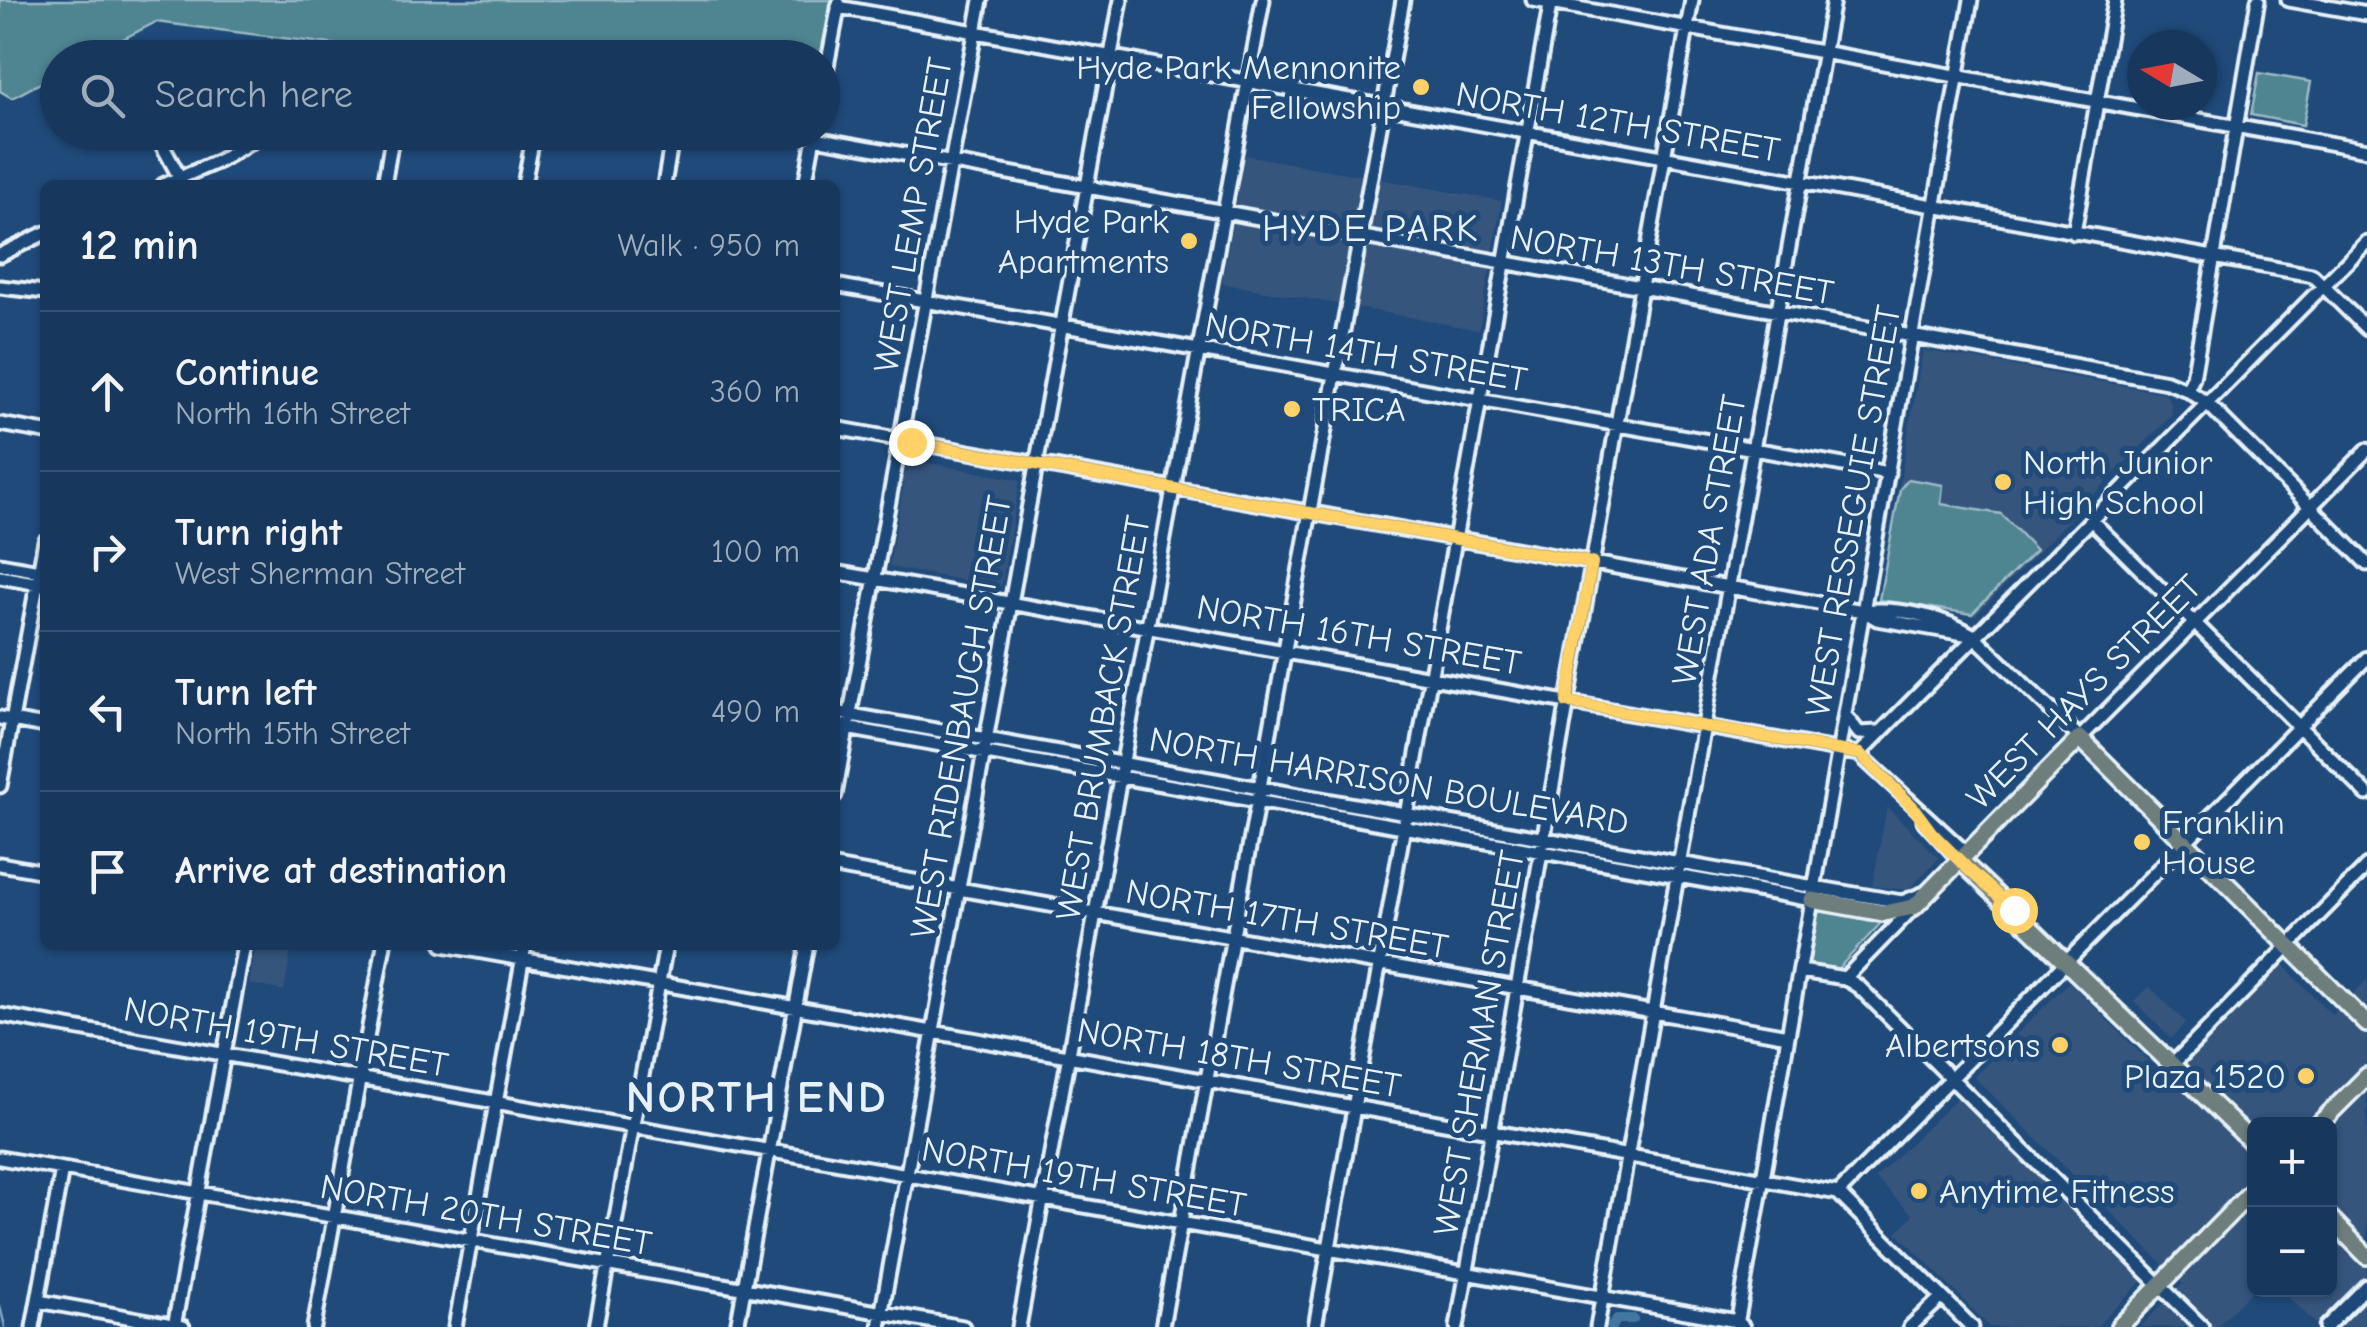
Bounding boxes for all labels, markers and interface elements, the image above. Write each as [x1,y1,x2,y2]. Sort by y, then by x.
north arrow [2127,30,2217,120]
search box [40,40,840,150]
place label: Hyde Park Mennonite Fellowship [1076,47,1401,128]
street label: WEST LEMP STREET [865,54,961,376]
icon: search [75,68,130,123]
text: Search here [155,73,353,117]
street label: NORTH 12TH STREET [1453,73,1783,171]
marker: Hyde Park Mennonite Fellowship [1410,76,1432,98]
place label: Hyde Park Apartments [998,201,1169,282]
district label: HYDE PARK [1262,207,1480,251]
street label: NORTH 13TH STREET [1507,216,1837,314]
text: 12 min [80,221,199,270]
text: Walk · 950 m [617,227,800,264]
marker: Hyde Park Apartments [1178,230,1200,252]
street label: WEST RESSEGUIE STREET [1797,302,1909,720]
street label: NORTH 14TH STREET [1202,303,1530,401]
text: Continue [175,351,319,395]
icon: ahead [80,364,135,419]
text: 360 m [710,373,800,410]
place label: TRICA [1312,389,1406,430]
street label: WEST ADA STREET [1663,392,1755,688]
text: North 16th Street [175,395,410,432]
marker: TRICA [1281,398,1303,420]
route end [889,420,935,466]
place label: North Junior High School [2023,442,2213,523]
marker: North Junior High School [1992,471,2014,493]
street label: WEST RIDENBAUGH STREET [902,493,1020,941]
text: Turn right [175,511,342,555]
street label: WEST BRUMBACK STREET [1047,512,1159,924]
icon: right [80,524,135,579]
text: 100 m [711,533,800,570]
text: West Sherman Street [175,555,465,592]
street label: WEST HAYS STREET [1958,566,2210,818]
street label: NORTH 16TH STREET [1194,586,1524,684]
text: Turn left [175,671,316,715]
icon: left [80,684,135,739]
text: 490 m [711,693,800,730]
text: North 15th Street [175,715,410,752]
street label: NORTH HARRISON BOULEVARD [1146,719,1632,843]
place label: Franklin House [2162,802,2285,883]
marker: Franklin House [2131,831,2153,853]
icon: arrive [80,844,135,899]
street label: WEST SHERMAN STREET [1425,847,1533,1239]
text: Arrive at destination [175,849,507,893]
street label: NORTH 17TH STREET [1123,870,1451,968]
route start [1992,888,2038,934]
street label: NORTH 19TH STREET [121,988,451,1086]
street label: NORTH 18TH STREET [1074,1009,1404,1107]
place label: Albertsons [1885,1025,2040,1066]
marker: Albertsons [2049,1034,2071,1056]
place label: Plaza 1520 [2124,1056,2286,1097]
marker: Plaza 1520 [2295,1065,2317,1087]
district label: NORTH END [626,1071,888,1123]
map controls [2247,1117,2337,1297]
button: + [2247,1117,2337,1207]
street label: NORTH 19TH STREET [919,1128,1249,1226]
street label: NORTH 20TH STREET [317,1166,655,1264]
place label: Anytime Fitness [1939,1171,2175,1212]
marker: Anytime Fitness [1908,1180,1930,1202]
button: − [2247,1207,2337,1297]

